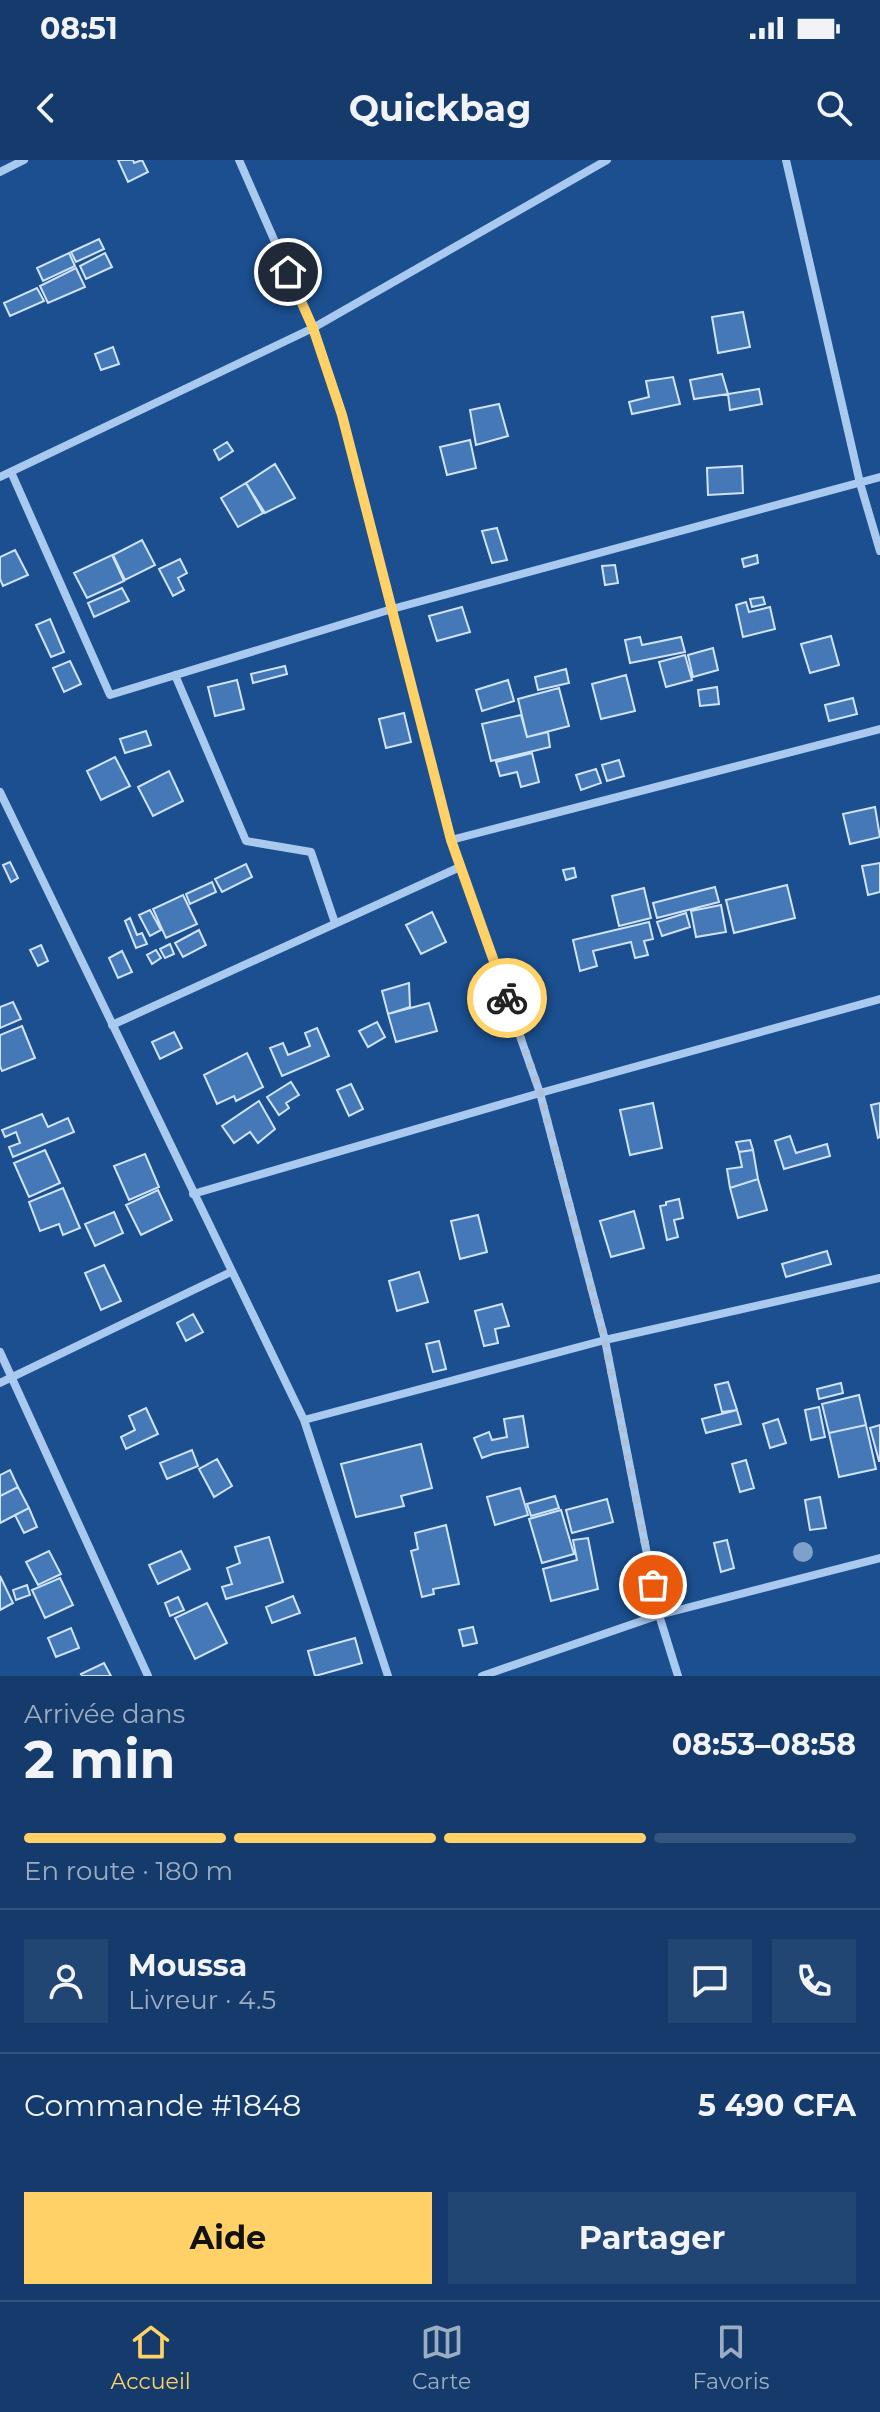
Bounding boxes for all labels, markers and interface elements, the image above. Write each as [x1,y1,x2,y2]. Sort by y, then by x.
text: 08:51 [40,10,118,47]
icon: back [24,86,68,130]
text: Quickbag [349,86,531,130]
icon: search [812,86,856,130]
pin [254,238,322,306]
icon: home [266,250,310,294]
courier [467,958,547,1038]
icon: bike [485,976,529,1020]
pin [619,1551,687,1619]
icon: bag [631,1563,675,1607]
text: Arrivée dans [24,1698,185,1730]
text: 08:53–08:58 [672,1726,856,1763]
text: 2 min [24,1728,176,1791]
text: En route · 180 m [24,1855,233,1887]
button: person [24,1939,108,2023]
button: chat [668,1939,752,2023]
button: phone [772,1939,856,2023]
text: Moussa [128,1947,247,1984]
text: Livreur · 4.5 [128,1984,276,2016]
text: Commande #1848 [24,2087,301,2124]
text: 5 490 CFA [698,2087,856,2124]
button: Aide [24,2192,432,2284]
button: Partager [448,2192,856,2284]
tab: Accueil [111,2320,191,2395]
tab: Carte [412,2320,471,2395]
tab: Favoris [692,2320,769,2395]

